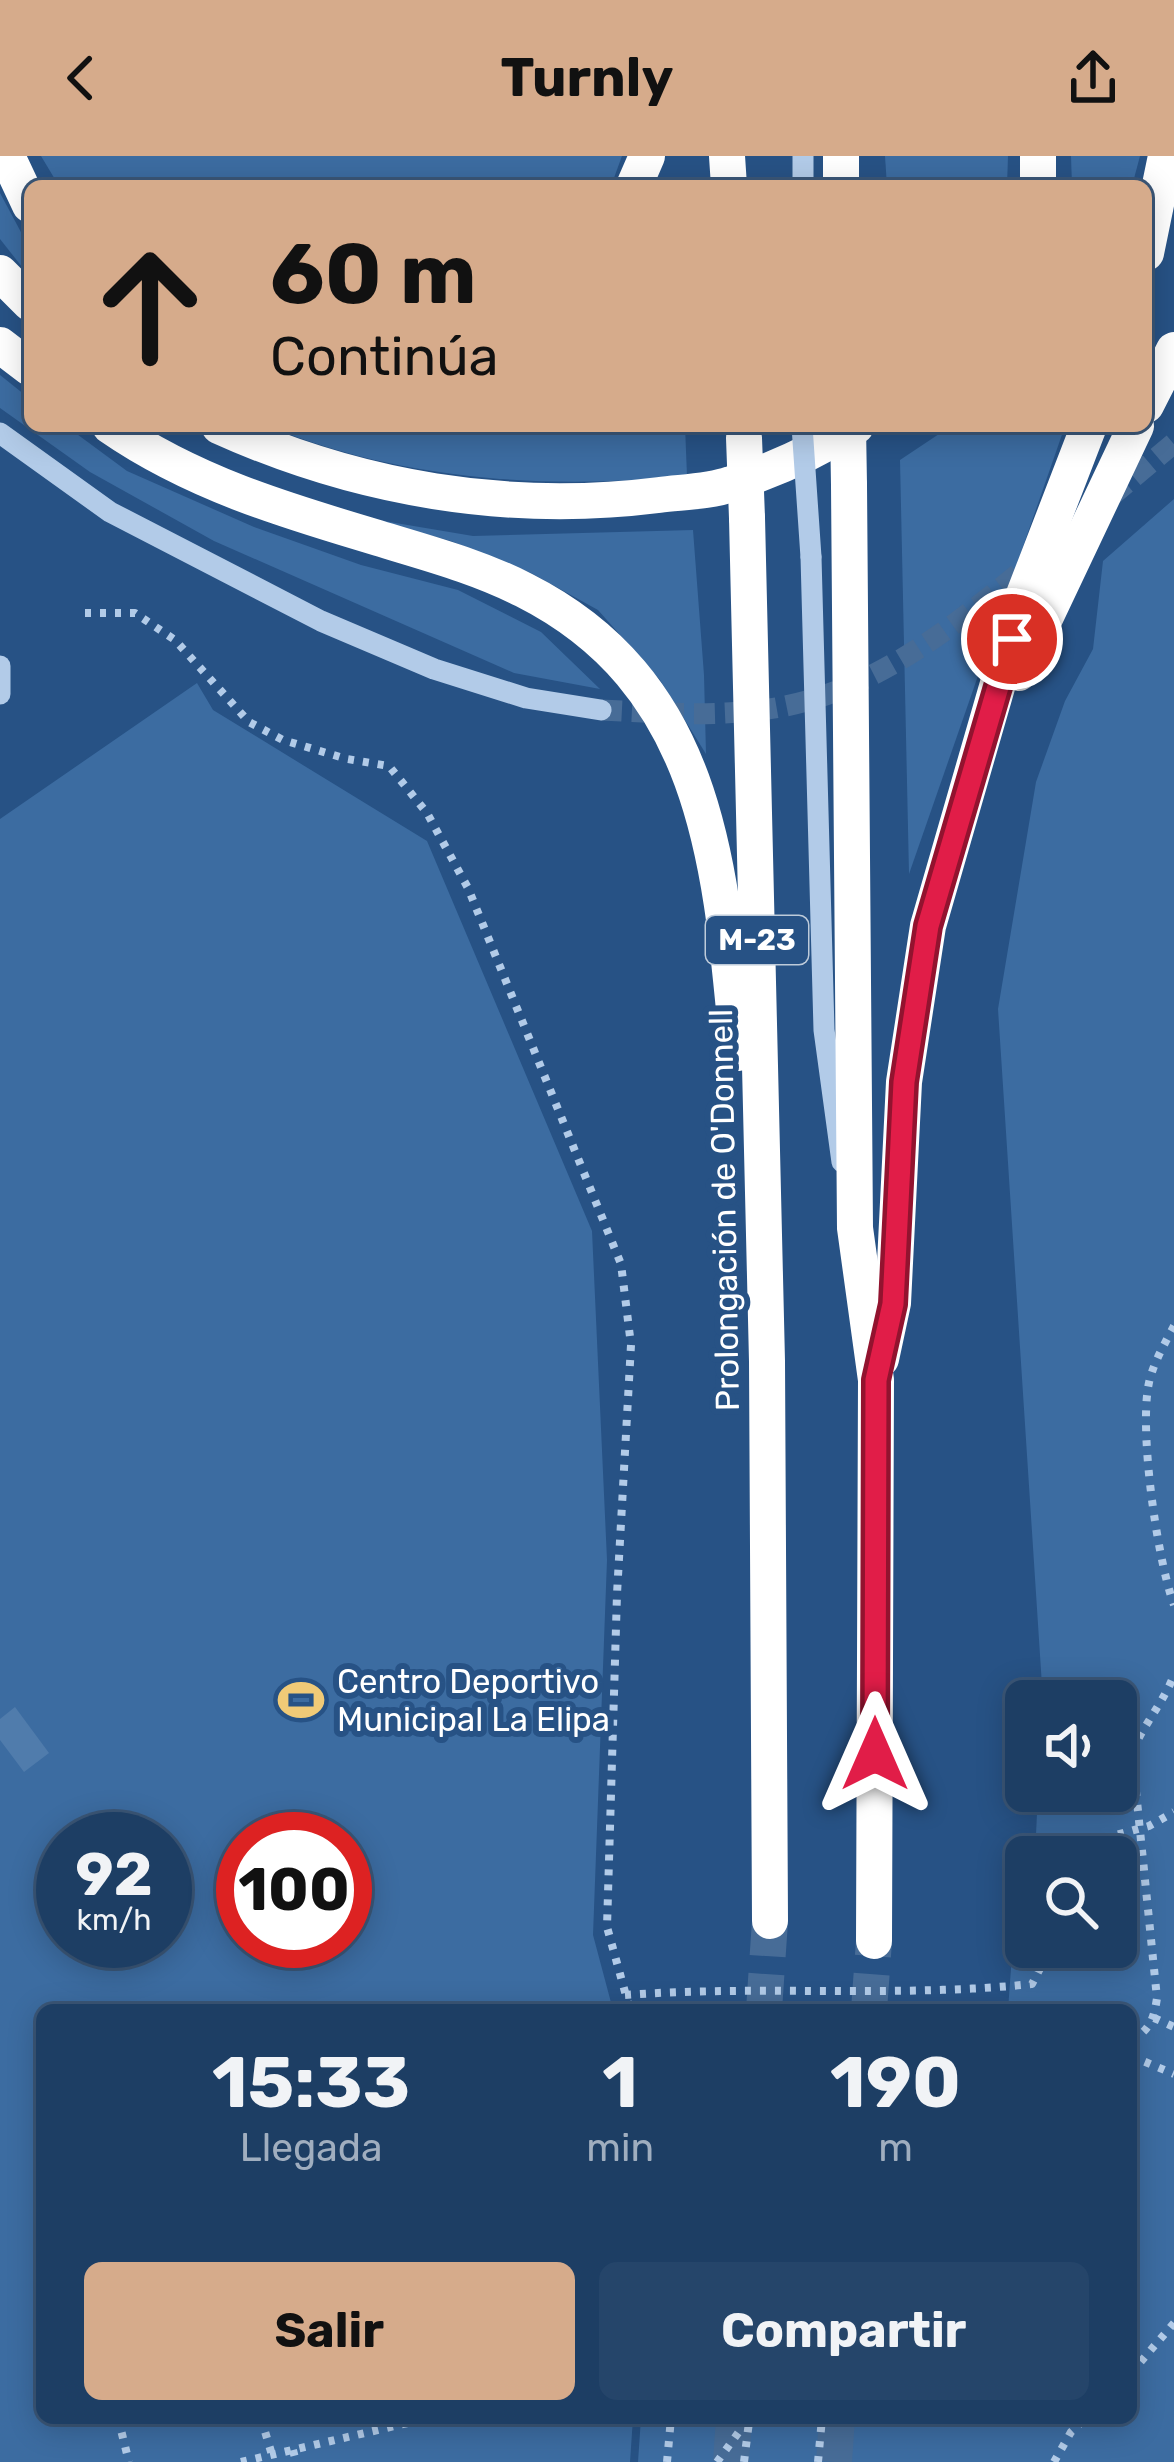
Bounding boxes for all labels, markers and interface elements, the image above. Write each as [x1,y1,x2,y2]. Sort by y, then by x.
icon: back [48,45,114,111]
icon: share [1060,45,1126,111]
text: Turnly [501,46,673,110]
text: 60 m [270,224,477,324]
icon: ahead [72,228,228,384]
text: Continúa [270,325,499,389]
pin [961,588,1063,690]
icon: arrive [979,606,1045,672]
road number: M-23 [706,916,808,964]
street label: Prolongación de O'Donnell [701,1008,747,1412]
place label: Centro Deportivo Municipal La Elipa [337,1662,610,1739]
sports icon: Centro Deportivo Municipal La Elipa [276,1675,326,1725]
map controls [1005,1680,1137,1968]
button: sound [1005,1680,1137,1812]
position arrow [812,1691,938,1817]
speed limit sign: 100 [216,1812,372,1968]
button: search [1005,1836,1137,1968]
text: 92 [75,1839,153,1910]
text: km/h [77,1902,151,1938]
text: 15:33 [212,2040,410,2125]
text: 1 [602,2040,638,2125]
text: 190 [830,2040,961,2125]
text: Llegada [240,2125,383,2171]
text: min [586,2125,654,2171]
text: m [878,2125,913,2171]
button: Salir [84,2262,575,2400]
button: Compartir [599,2262,1089,2400]

